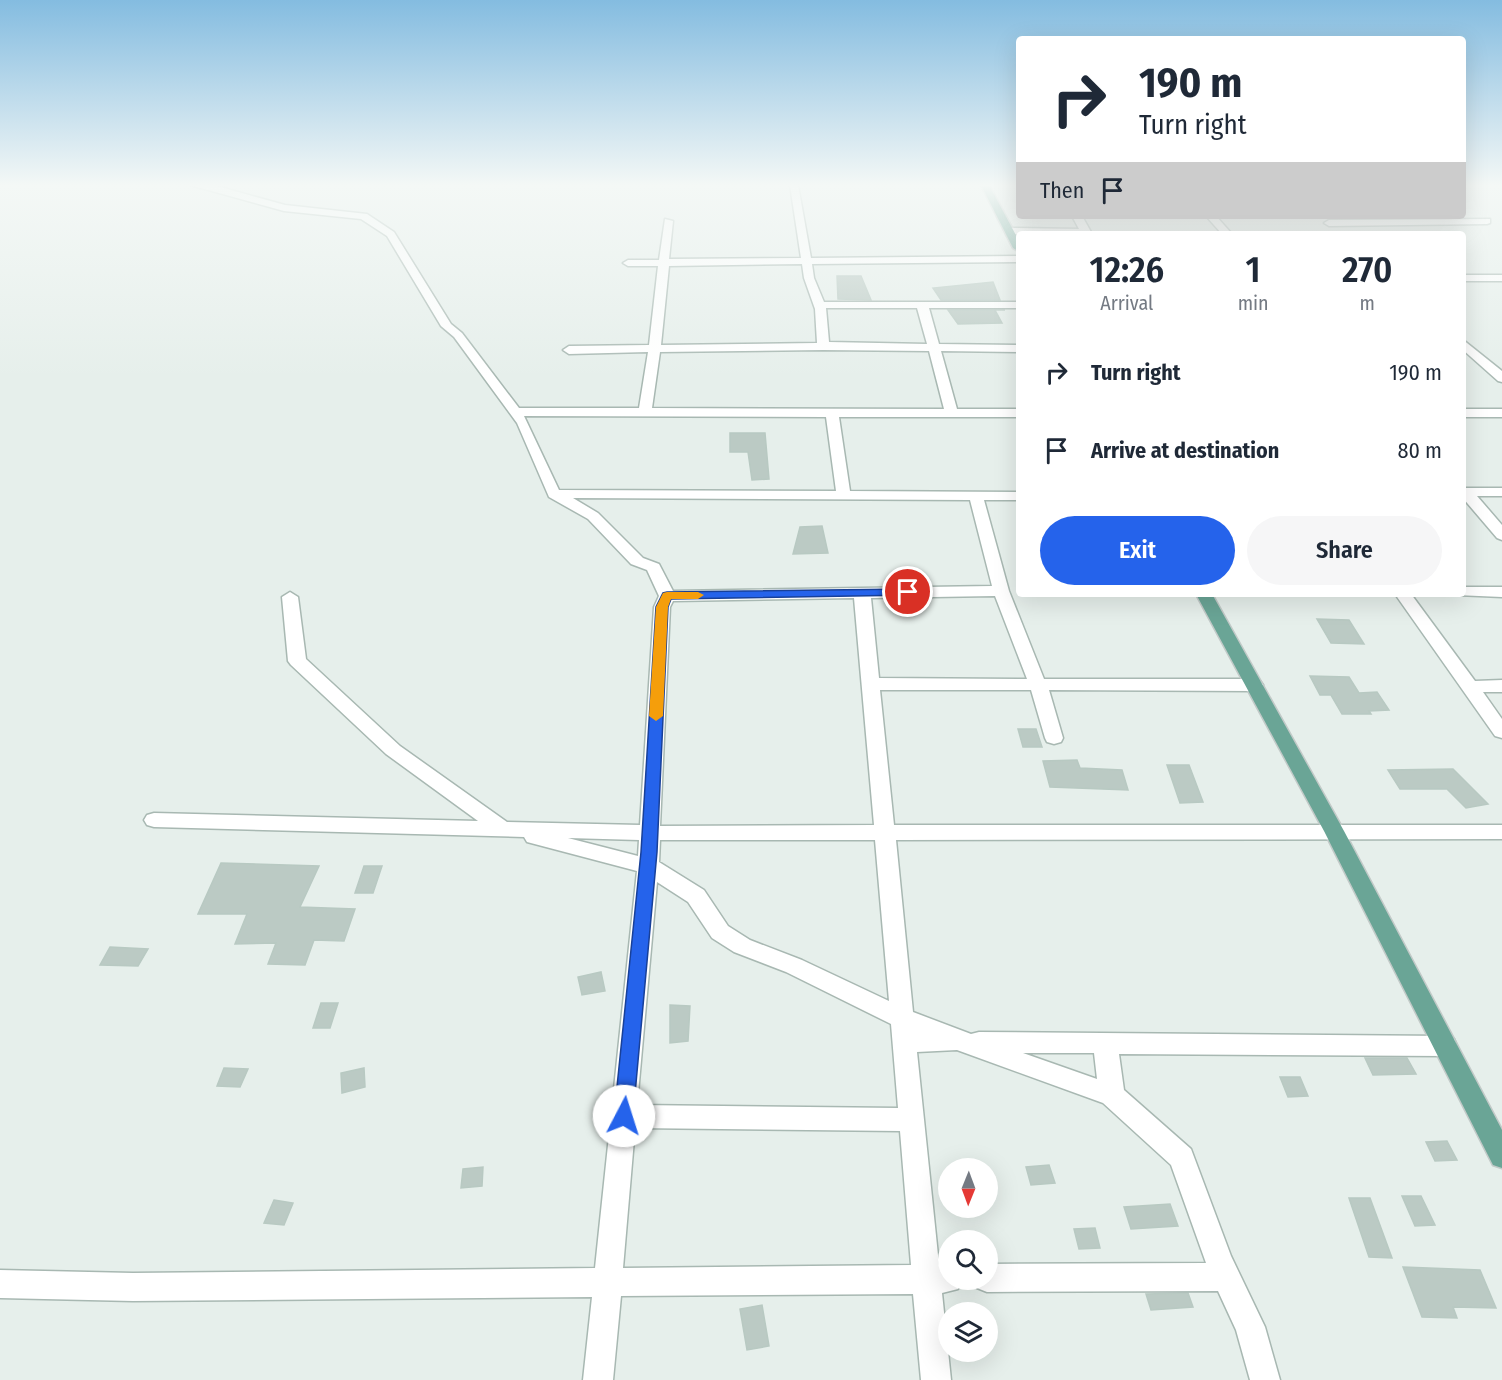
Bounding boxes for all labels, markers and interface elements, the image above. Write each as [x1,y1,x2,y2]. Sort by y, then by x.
text: 190 m [1139,58,1242,108]
icon: right [1040,60,1118,138]
text: Turn right [1139,109,1247,141]
icon: arrive [1096,174,1129,207]
text: Then [1040,177,1084,204]
text: 12:26 [1089,248,1164,292]
text: 1 [1246,248,1261,292]
text: 270 [1342,248,1393,292]
text: Arrival [1100,291,1153,315]
text: min [1238,291,1269,315]
text: m [1360,291,1375,315]
icon: right [1040,356,1073,389]
text: Turn right [1091,359,1180,386]
text: 190 m [1389,359,1442,386]
icon: arrive [1040,434,1073,467]
text: Arrive at destination [1091,437,1279,464]
text: 80 m [1397,437,1442,464]
button: Exit [1040,516,1235,585]
button: Share [1247,516,1442,585]
pin [882,566,933,617]
icon: arrive [891,575,924,608]
position arrow [592,1084,656,1148]
north arrow [938,1158,998,1218]
map controls [938,1158,998,1362]
button: search [938,1230,998,1290]
button: layers [938,1302,998,1362]

